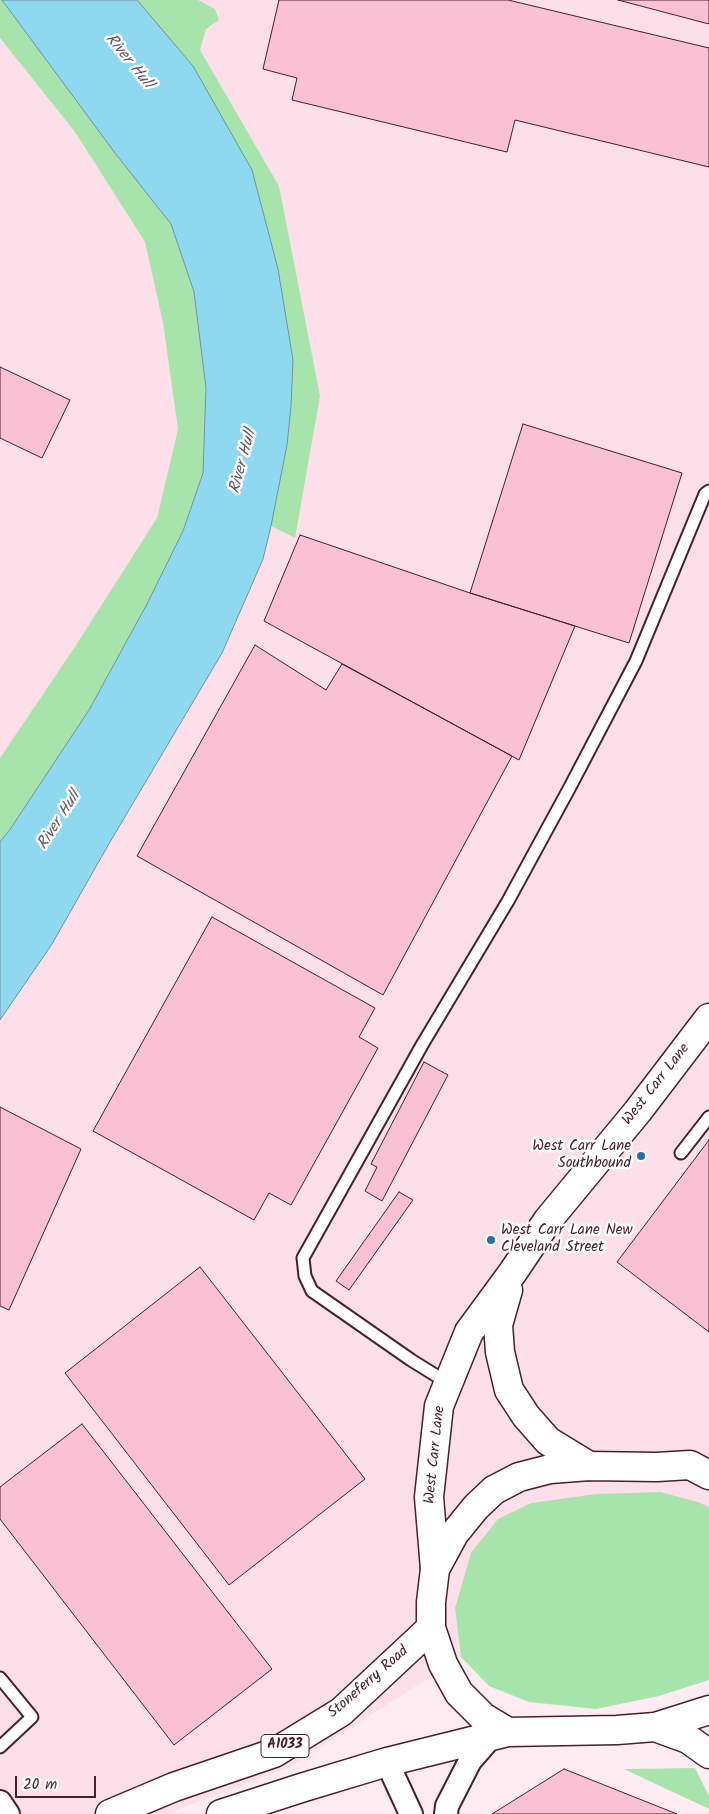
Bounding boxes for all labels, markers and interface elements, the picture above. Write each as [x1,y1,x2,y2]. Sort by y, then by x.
water label: River Hull [100,31,156,93]
water label: River Hull [226,428,262,496]
water label: River Hull [34,788,86,854]
street label: West Carr Lane [620,1041,694,1129]
place label: West Carr Lane Southbound [532,1138,631,1173]
marker: West Carr Lane Southbound [635,1150,647,1162]
place label: West Carr Lane New Cleveland Street [501,1222,633,1257]
marker: West Carr Lane New Cleveland Street [485,1234,497,1246]
street label: West Carr Lane [422,1405,450,1505]
street label: Stoneferry Road [325,1643,413,1723]
road number: A1033 [261,1734,309,1758]
scale bar [18,1766,99,1798]
text: 20 m [23,1773,57,1797]

